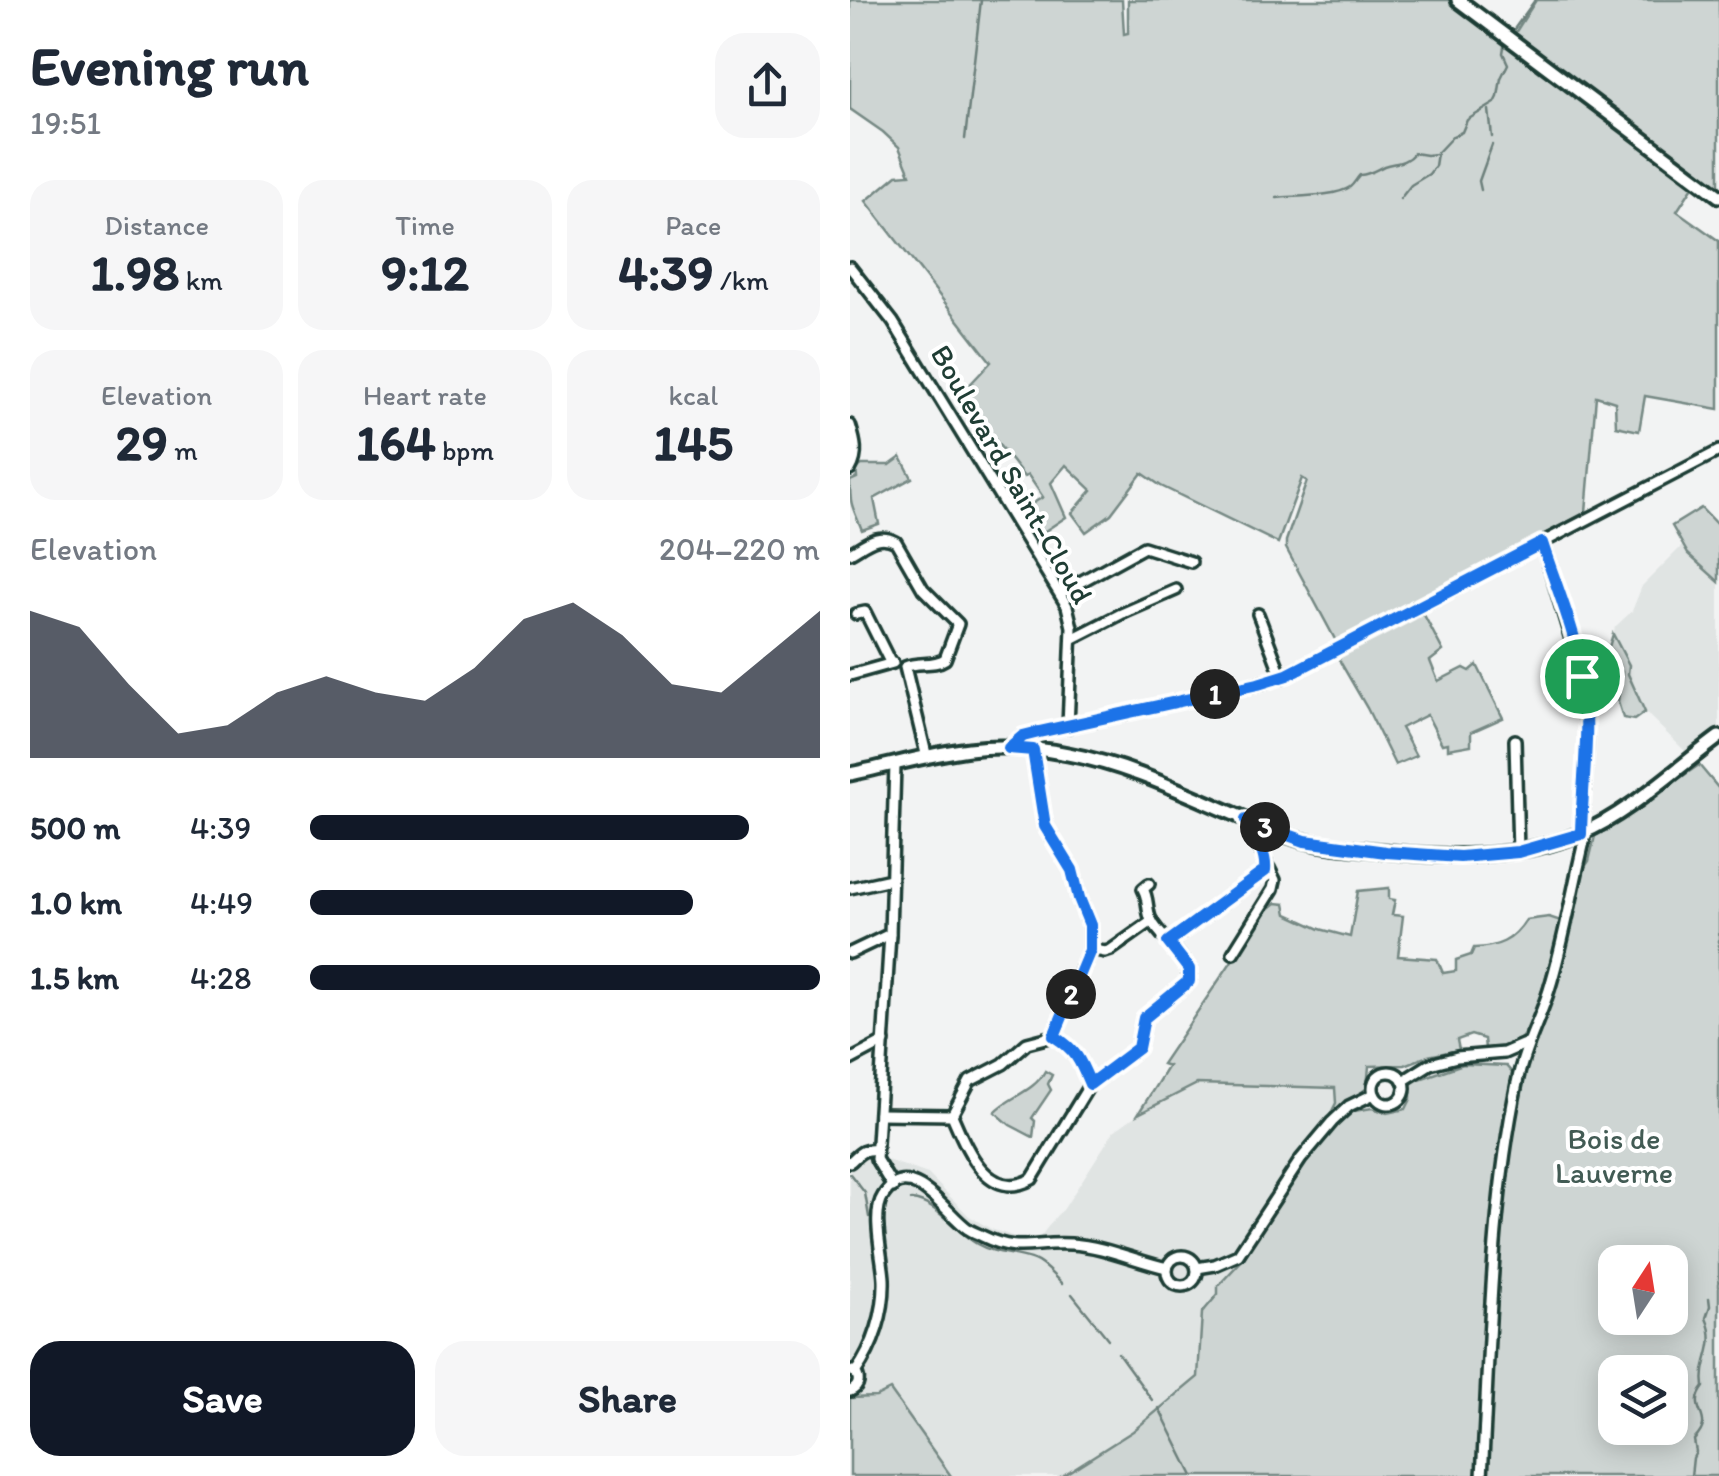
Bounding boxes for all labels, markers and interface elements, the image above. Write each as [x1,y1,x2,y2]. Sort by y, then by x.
text: Evening run [30,33,309,99]
button: share [715,33,820,138]
text: 19:51 [30,104,101,142]
text: Distance [104,208,209,242]
text: Time [395,208,455,242]
text: Pace [665,208,721,242]
text: 1.98 [90,242,180,303]
text: 9:12 [381,242,469,303]
text: 4:39 [618,242,714,303]
text: km [180,263,223,297]
text: /km [714,263,769,297]
street label: Boulevard Saint-Cloud [923,338,1101,610]
text: Elevation [101,378,212,412]
text: Heart rate [363,378,487,412]
text: kcal [668,378,718,412]
text: 29 [116,412,168,473]
text: 164 [356,412,436,473]
text: 145 [654,412,733,473]
text: m [168,433,198,467]
text: bpm [436,433,494,467]
text: Elevation [30,530,157,568]
text: 204–220 m [659,530,820,568]
pin [1540,634,1625,719]
icon: arrive [1555,649,1610,704]
pin: 1 [1190,669,1240,719]
text: 1 [1209,677,1222,711]
pin: 3 [1240,802,1290,852]
text: 500 m [30,809,120,847]
text: 4:39 [190,809,251,847]
text: 3 [1257,810,1273,844]
text: 1.0 km [30,884,122,922]
text: 4:49 [190,884,253,922]
text: 1.5 km [30,959,119,997]
text: 4:28 [190,959,251,997]
pin: 2 [1046,969,1096,1019]
text: 2 [1064,977,1078,1011]
park label: Bois de Lauverne [1555,1120,1673,1191]
north arrow [1598,1245,1688,1335]
map controls [1598,1245,1688,1445]
button: Save [30,1341,415,1456]
button: Share [435,1341,820,1456]
button: layers [1598,1355,1688,1445]

